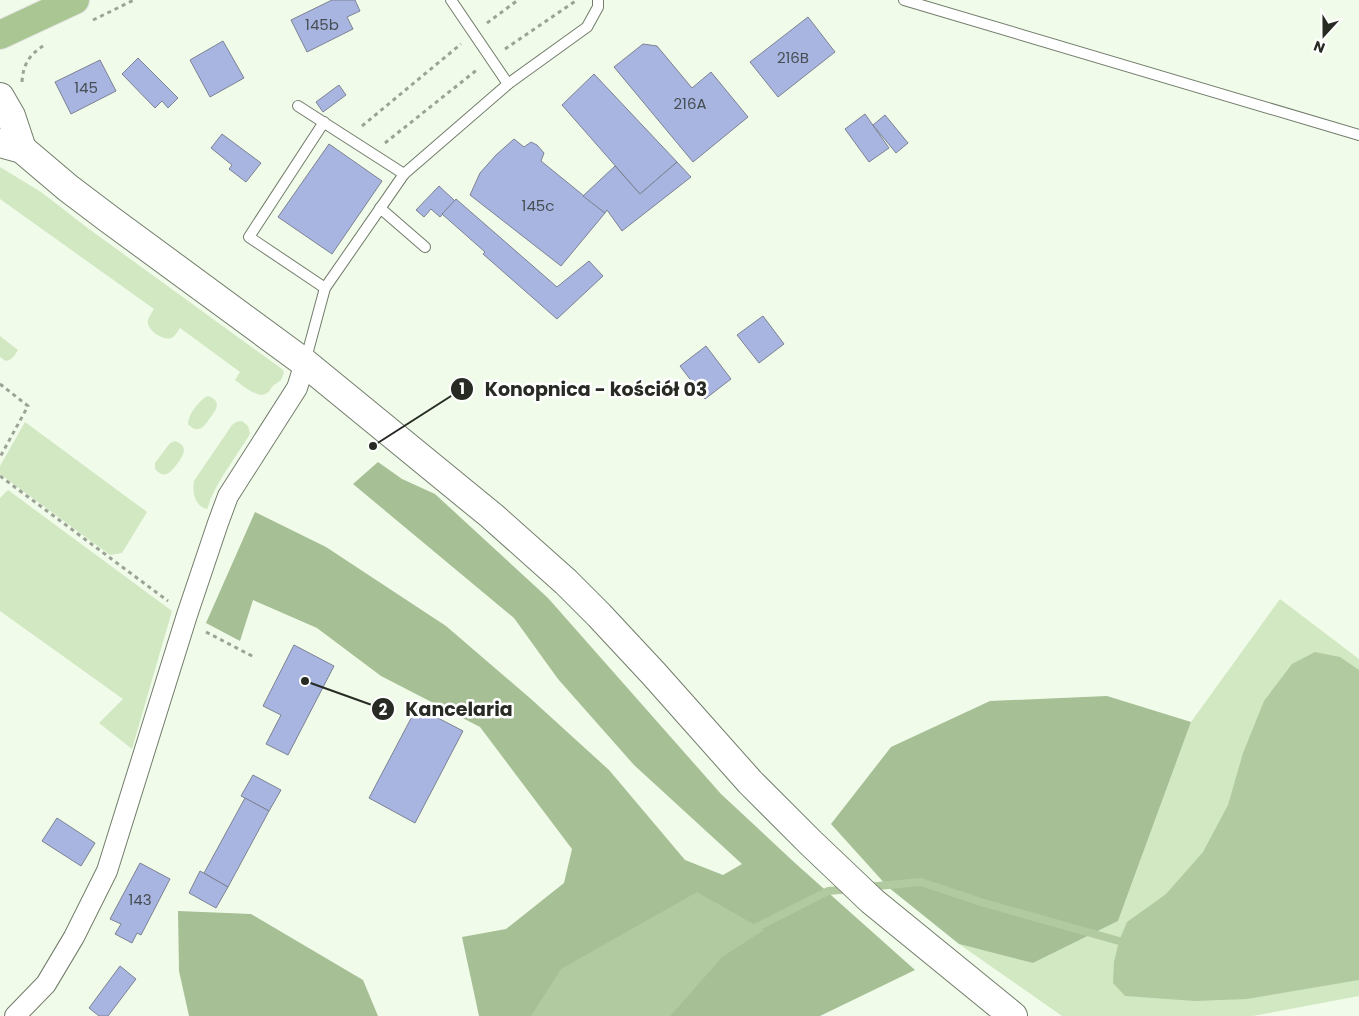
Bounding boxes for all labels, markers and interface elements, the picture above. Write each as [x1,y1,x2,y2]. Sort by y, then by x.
north arrow [1299,10,1349,60]
house number: 145b [305,14,339,35]
text: N [1311,36,1328,58]
house number: 216B [777,47,809,68]
house number: 145 [74,77,98,98]
house number: 216A [673,93,707,114]
house number: 145c [522,195,554,216]
callout: Konopnica - kościół 03 [449,372,717,406]
text: Konopnica - kościół 03 [485,376,707,403]
text: 1 [459,378,465,399]
callout: Kancelaria [370,692,523,726]
text: Kancelaria [405,696,513,723]
text: 2 [379,699,388,720]
house number: 143 [128,889,152,910]

